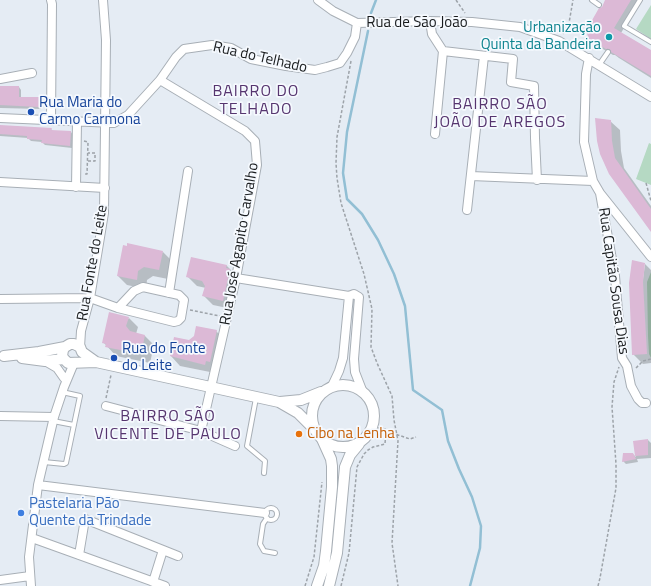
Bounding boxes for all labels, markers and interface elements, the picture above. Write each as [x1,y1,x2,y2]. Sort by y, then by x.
street label: Rua de São João [366,14,468,32]
place label: Urbanização Quinta da Bandeira [481,19,601,54]
marker: Urbanização Quinta da Bandeira [604,32,614,42]
street label: Rua do Telhado [211,38,309,78]
district label: BAIRRO DO TELHADO [213,82,299,120]
place label: Rua Maria do Carmo Carmona [39,94,141,129]
district label: BAIRRO SÃO JOÃO DE AREGOS [434,95,566,133]
marker: Rua Maria do Carmo Carmona [26,107,36,117]
street label: Rua José Agapito Carvalho [217,161,263,327]
street label: Rua Fonte do Leite [74,204,112,322]
street label: Rua Capitão Sousa Dias [594,206,632,356]
place label: Rua do Fonte do Leite [122,340,206,375]
marker: Rua do Fonte do Leite [109,353,119,363]
district label: BAIRRO SÃO VICENTE DE PAULO [94,407,242,445]
place label: Cibo na Lenha [307,425,395,443]
marker: Cibo na Lenha [294,429,304,439]
place label: Pastelaria Pão Quente da Trindade [29,495,151,530]
marker: Pastelaria Pão Quente da Trindade [16,508,26,518]

